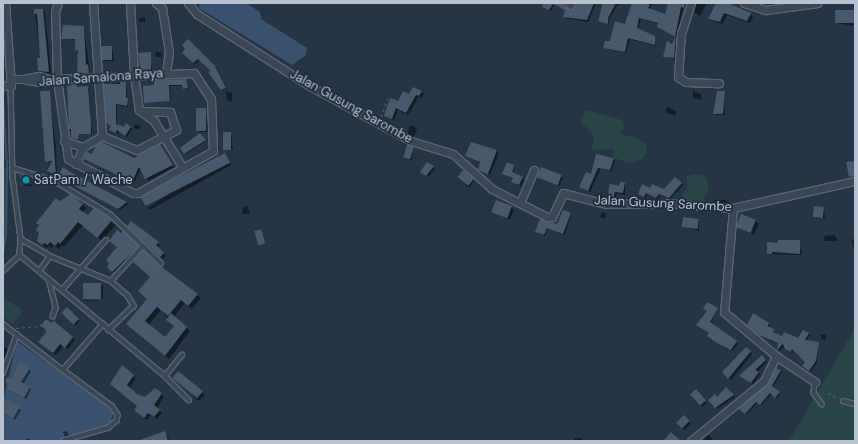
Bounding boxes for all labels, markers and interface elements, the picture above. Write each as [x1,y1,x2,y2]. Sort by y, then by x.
street label: Jalan Samalona Raya [38,66,164,90]
street label: Jalan Gusung Sarombe [287,67,415,147]
place label: SatPam / Wache [34,172,133,188]
marker: SatPam / Wache [21,175,31,185]
street label: Jalan Gusung Sarombe [594,193,732,215]

